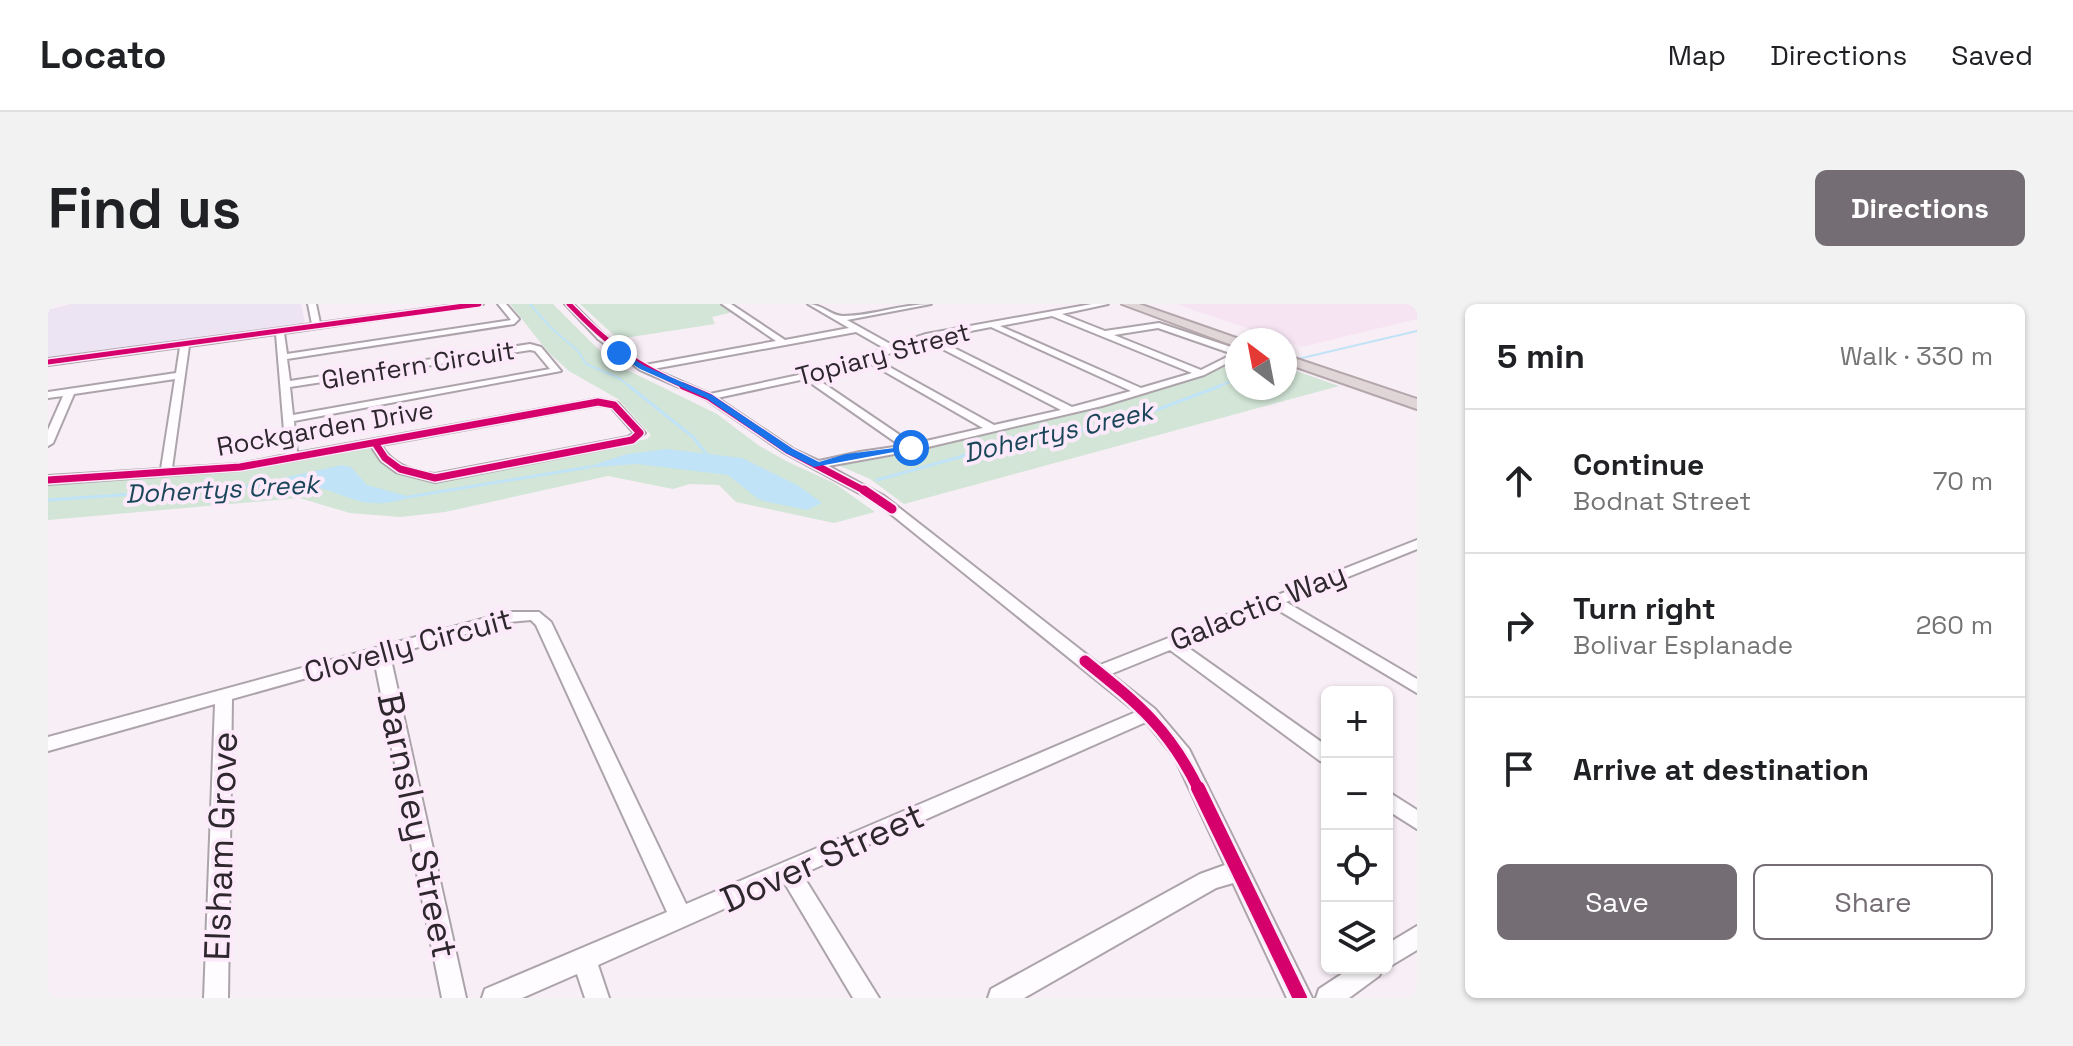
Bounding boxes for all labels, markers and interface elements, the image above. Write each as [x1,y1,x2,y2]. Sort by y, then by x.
text: Locato [40,31,167,79]
text: Map [1668,37,1726,73]
text: Directions [1770,37,1907,73]
text: Saved [1951,37,2033,73]
button: Directions [1815,170,2025,246]
text: Find us [48,173,241,244]
street label: Topiary Street [792,314,974,394]
north arrow [1225,328,1297,400]
street label: Glenfern Circuit [319,333,517,397]
route end [601,335,637,371]
text: 5 min [1497,335,1585,378]
text: Walk · 330 m [1840,339,1993,373]
street label: Rockgarden Drive [214,392,436,464]
water label: Dohertys Creek [960,393,1159,470]
route start [893,430,929,466]
text: Continue [1573,445,1704,484]
icon: ahead [1497,459,1541,503]
text: 70 m [1933,464,1993,498]
water label: Dohertys Creek [124,467,323,511]
text: Bodnat Street [1573,484,1751,518]
street label: Galactic Way [1164,554,1352,660]
text: Turn right [1573,589,1716,628]
street label: Clovelly Circuit [300,599,516,692]
icon: right [1497,603,1541,647]
text: 260 m [1916,608,1993,642]
text: Bolivar Esplanade [1573,628,1793,662]
map controls [1321,686,1393,974]
button: + [1321,686,1393,758]
street label: Barnsley Street [366,688,468,962]
street label: Elsham Grove [194,731,248,961]
icon: arrive [1497,747,1541,791]
text: Arrive at destination [1573,750,1869,789]
button: − [1321,758,1393,830]
street label: Dover Street [713,793,931,923]
button: locate [1321,830,1393,902]
button: Save [1497,864,1737,940]
button: Share [1753,864,1993,940]
button: layers [1321,902,1393,974]

